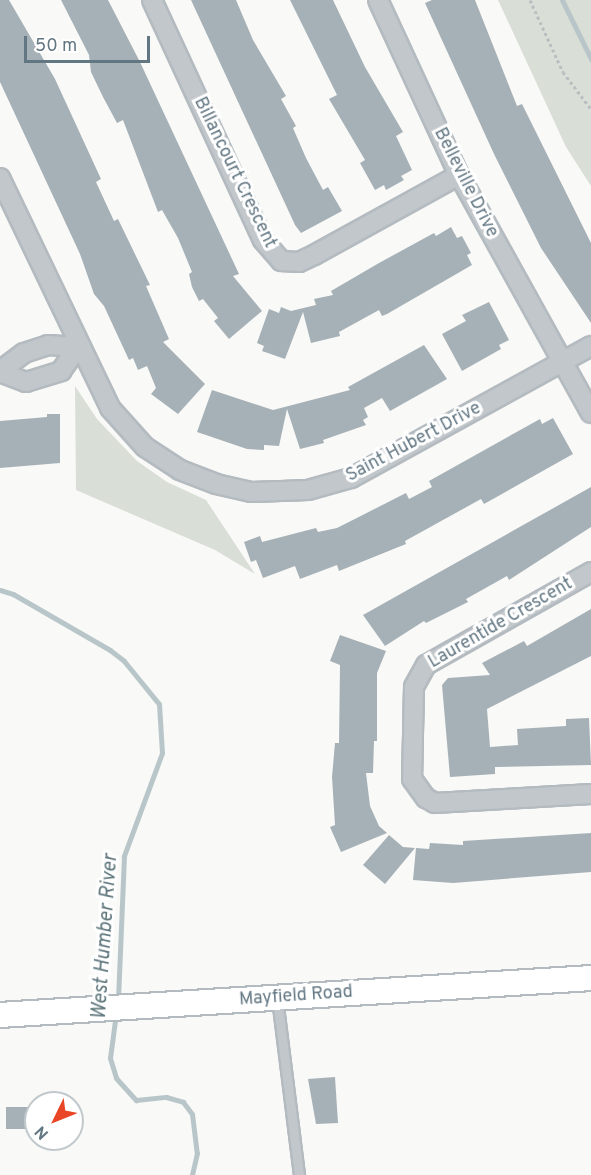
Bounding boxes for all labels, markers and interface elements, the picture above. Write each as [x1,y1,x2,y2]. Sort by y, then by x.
scale bar [27,24,153,62]
text: 50 m [35,35,77,58]
street label: Billancourt Crescent [188,94,280,252]
street label: Belleville Drive [428,125,502,241]
street label: Saint Hubert Drive [343,398,485,488]
street label: Laurentide Crescent [425,574,577,674]
water label: West Humber River [88,853,124,1021]
street label: Mayfield Road [238,982,354,1012]
north arrow [24,1091,84,1151]
text: N [31,1121,54,1143]

